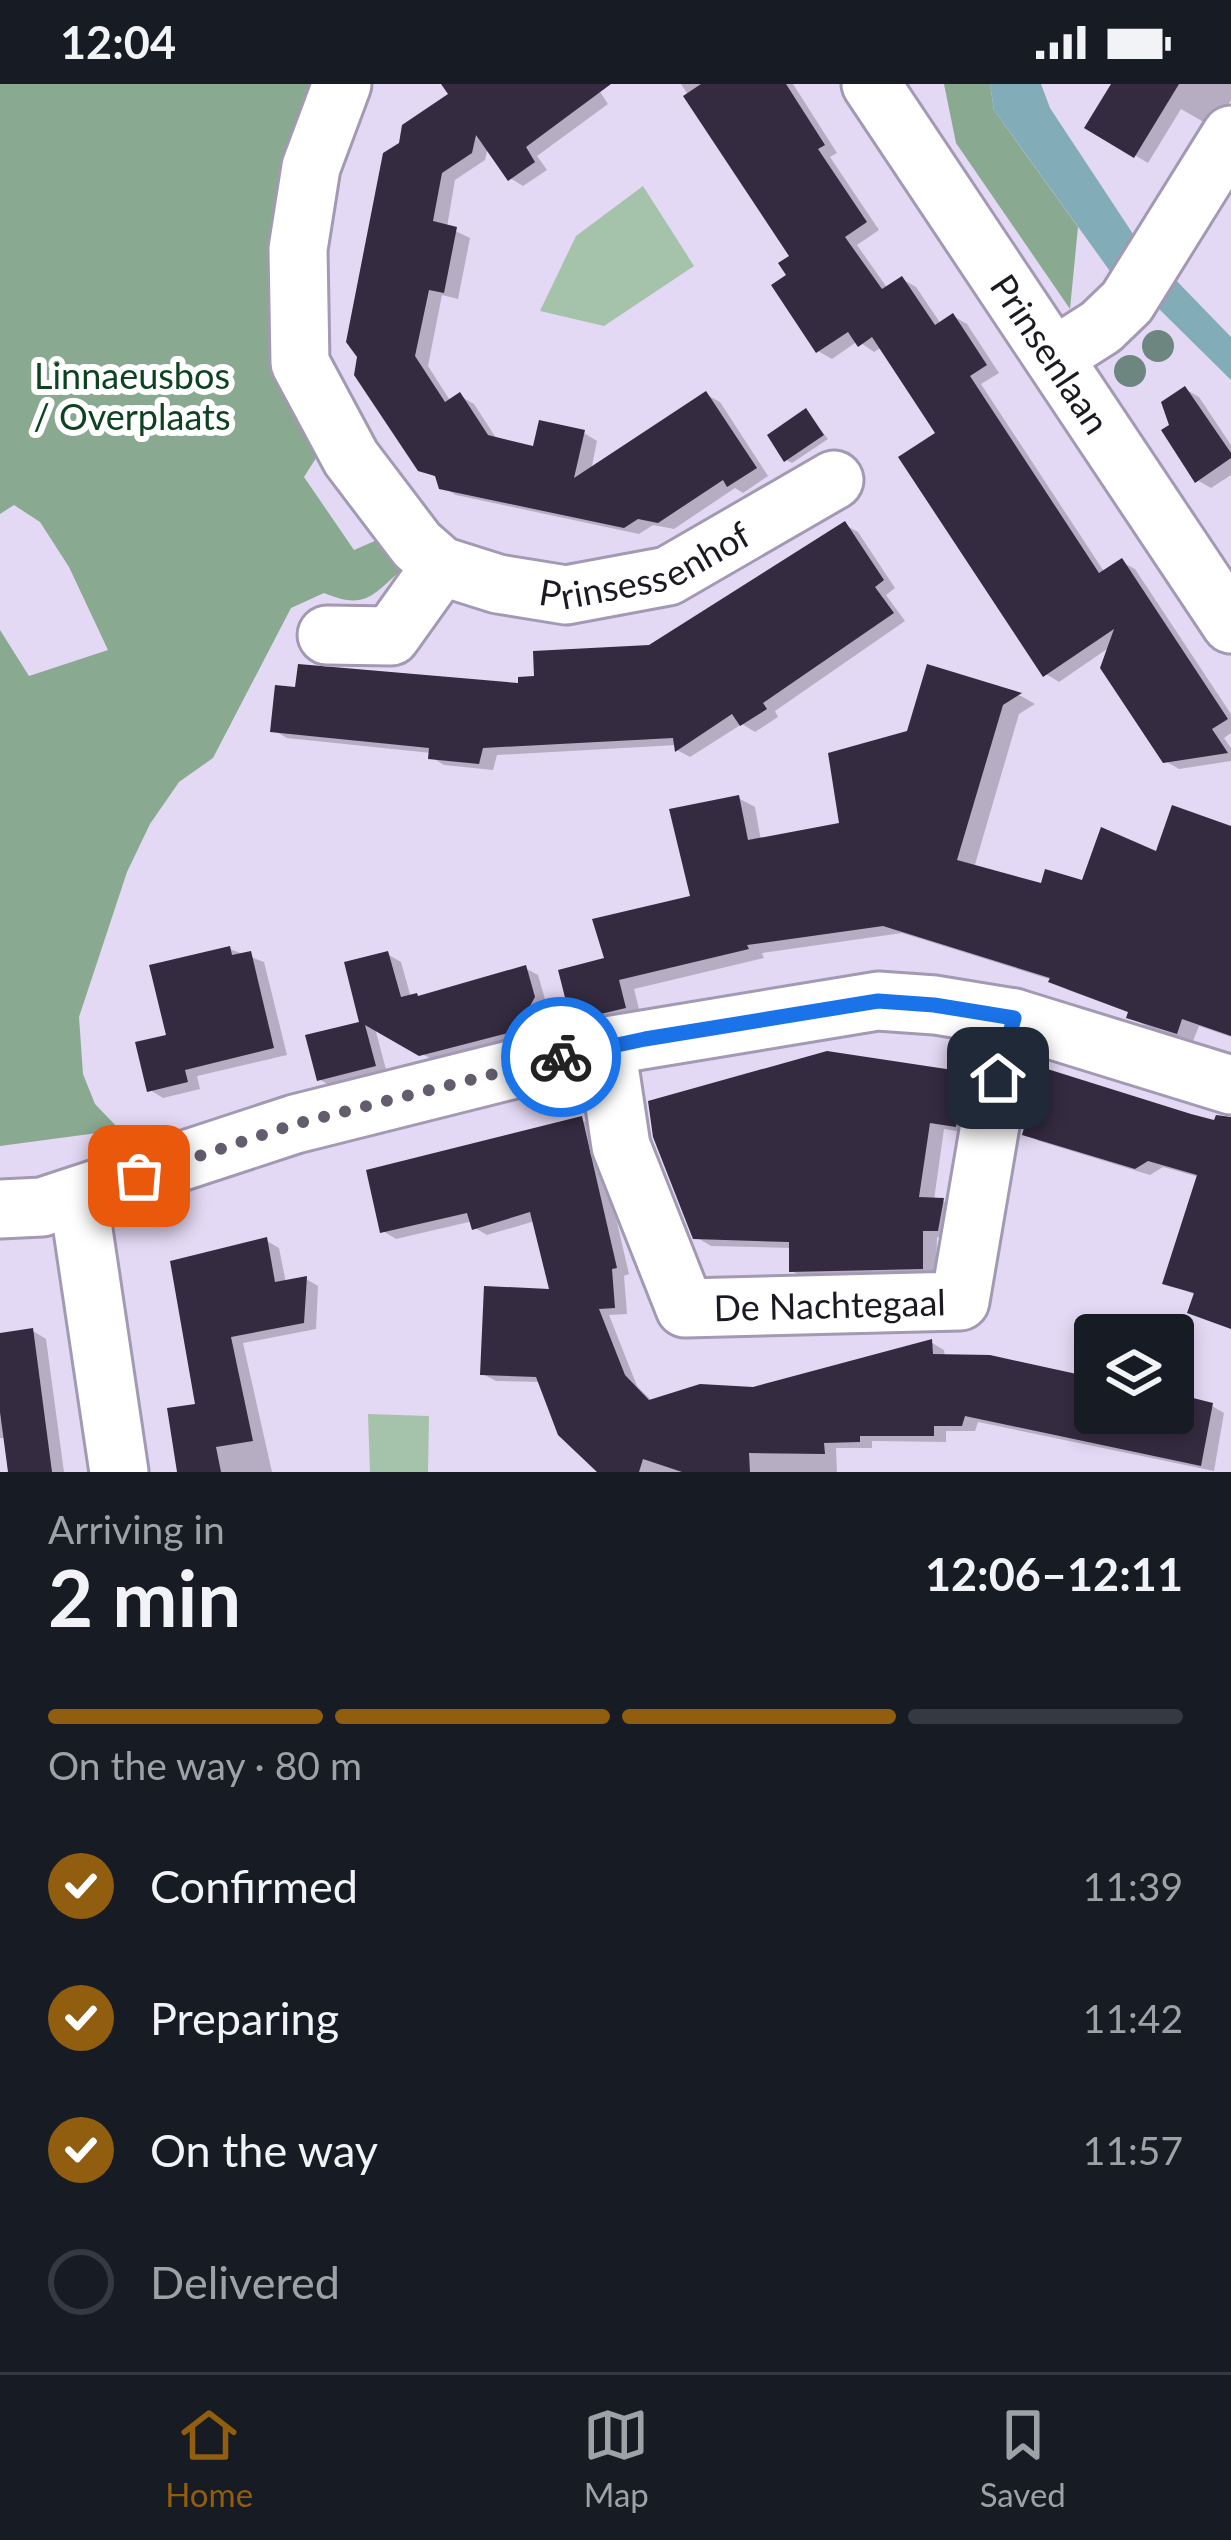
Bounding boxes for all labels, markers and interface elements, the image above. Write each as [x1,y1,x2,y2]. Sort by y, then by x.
text: 12:04 [60,15,176,69]
street label: Prinsenlaan [982,266,1120,442]
park label: Linnaeusbos / Overplaats [33,353,231,438]
street label: Prinsessenhof [536,512,758,618]
courier [501,997,621,1117]
icon: bike [528,1024,594,1090]
pin [947,1027,1049,1129]
icon: home [965,1045,1031,1111]
pin [88,1125,190,1227]
icon: bag [106,1143,172,1209]
street label: De Nachtegaal [713,1279,946,1329]
map controls [1074,1314,1194,1434]
button: layers [1074,1314,1194,1434]
text: Arriving in [48,1506,225,1552]
text: 12:06–12:11 [925,1547,1183,1601]
text: 2 min [48,1550,241,1644]
text: On the way · 80 m [48,1742,362,1788]
icon: check [48,1853,114,1919]
text: Confirmed [150,1859,358,1913]
text: 11:39 [1083,1863,1183,1909]
icon: check [48,1985,114,2051]
text: Preparing [150,1991,339,2045]
text: 11:42 [1083,1995,1183,2041]
icon: check [48,2117,114,2183]
text: On the way [150,2123,378,2177]
text: 11:57 [1083,2127,1183,2173]
text: Delivered [150,2255,340,2309]
tab: Home [165,2402,253,2514]
tab: Map [583,2402,649,2514]
tab: Saved [980,2402,1066,2514]

